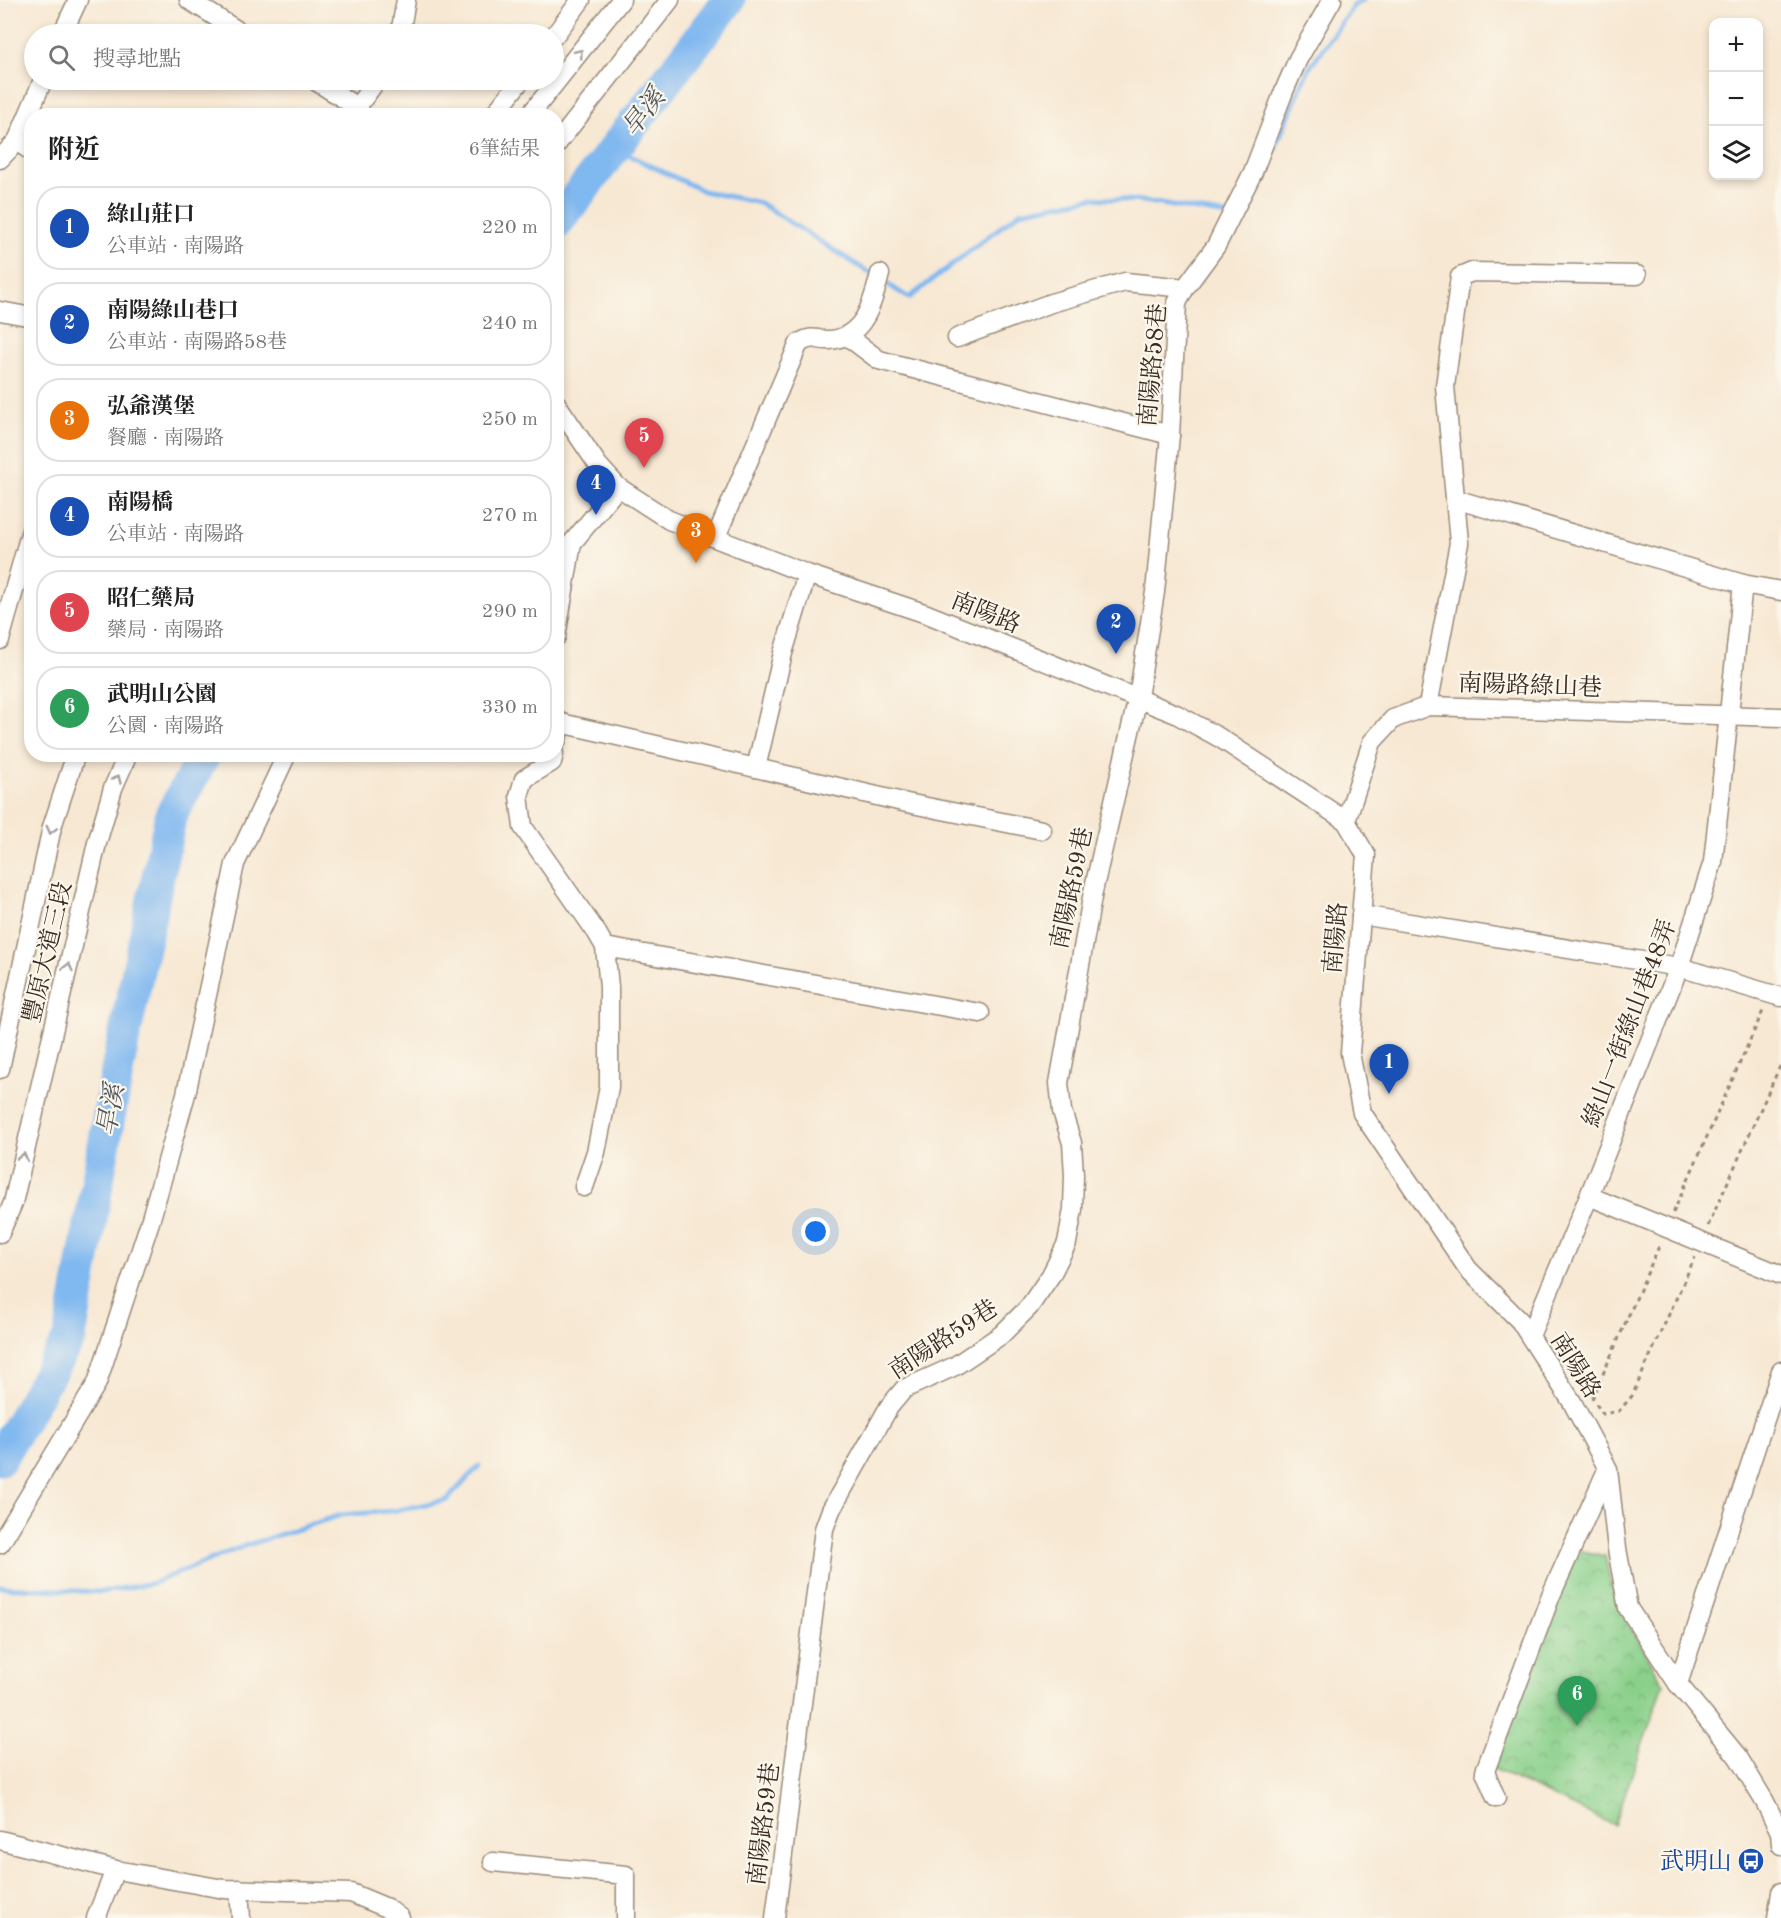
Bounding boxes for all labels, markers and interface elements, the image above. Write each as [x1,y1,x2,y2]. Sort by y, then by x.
map controls [1709,18,1763,180]
button: + [1709,18,1763,72]
search box [24,24,564,90]
icon: search [45,41,78,74]
text: 搜尋地點 [93,49,181,71]
one-way arrow [571,49,582,60]
button: − [1709,72,1763,126]
water label: 旱溪 [617,81,673,142]
button: layers [1709,126,1763,180]
text: 附近 [48,138,100,164]
text: 6筆結果 [468,140,540,160]
text: 綠山莊口 [107,204,195,226]
text: 1 [64,218,75,238]
text: 220 m [482,218,538,238]
text: 公車站 · 南陽路 [107,237,244,257]
text: 南陽綠山巷口 [107,300,239,322]
street label: 南陽路58巷 [1134,302,1171,428]
text: 2 [64,314,75,334]
text: 240 m [482,314,538,334]
text: 公車站 · 南陽路58巷 [107,333,287,353]
text: 弘爺漢堡 [107,396,195,418]
text: 3 [64,410,75,430]
text: 250 m [482,410,538,430]
pin: 5 [624,418,664,468]
text: 餐廳 · 南陽路 [107,429,224,449]
pin: 4 [576,466,616,515]
text: 南陽橋 [107,492,173,514]
text: 4 [64,506,75,526]
text: 270 m [482,506,538,526]
pin: 3 [676,514,716,563]
text: 公車站 · 南陽路 [107,525,244,545]
street label: 南陽路 [947,586,1024,638]
text: 昭仁藥局 [107,588,195,610]
text: 5 [64,602,75,622]
text: 290 m [482,602,538,622]
pin: 2 [1096,604,1136,654]
text: 藥局 · 南陽路 [107,621,224,641]
street label: 南陽路綠山巷 [1458,669,1602,702]
text: 武明山公園 [107,684,217,706]
text: 6 [64,698,75,718]
text: 330 m [482,698,538,718]
text: 公園 · 南陽路 [107,717,224,737]
one-way arrow [110,774,122,785]
one-way arrow [46,825,59,835]
street label: 南陽路59巷 [1045,825,1098,951]
street label: 豐原大道三段 [18,879,77,1025]
street label: 南陽路 [1319,901,1352,975]
street label: 綠山一街綠山巷48弄 [1577,916,1681,1131]
one-way arrow [60,963,73,973]
pin: 1 [1370,1044,1408,1094]
water label: 旱溪 [93,1079,130,1138]
one-way arrow [16,1153,29,1163]
your location [801,1217,830,1246]
street label: 南陽路59巷 [884,1294,1003,1384]
street label: 南陽路 [1545,1328,1606,1403]
pin: 6 [1558,1676,1596,1726]
street label: 南陽路59巷 [743,1761,784,1887]
bus stop icon: 武明山 [1736,1846,1766,1876]
place label: 武明山 [1660,1848,1732,1875]

